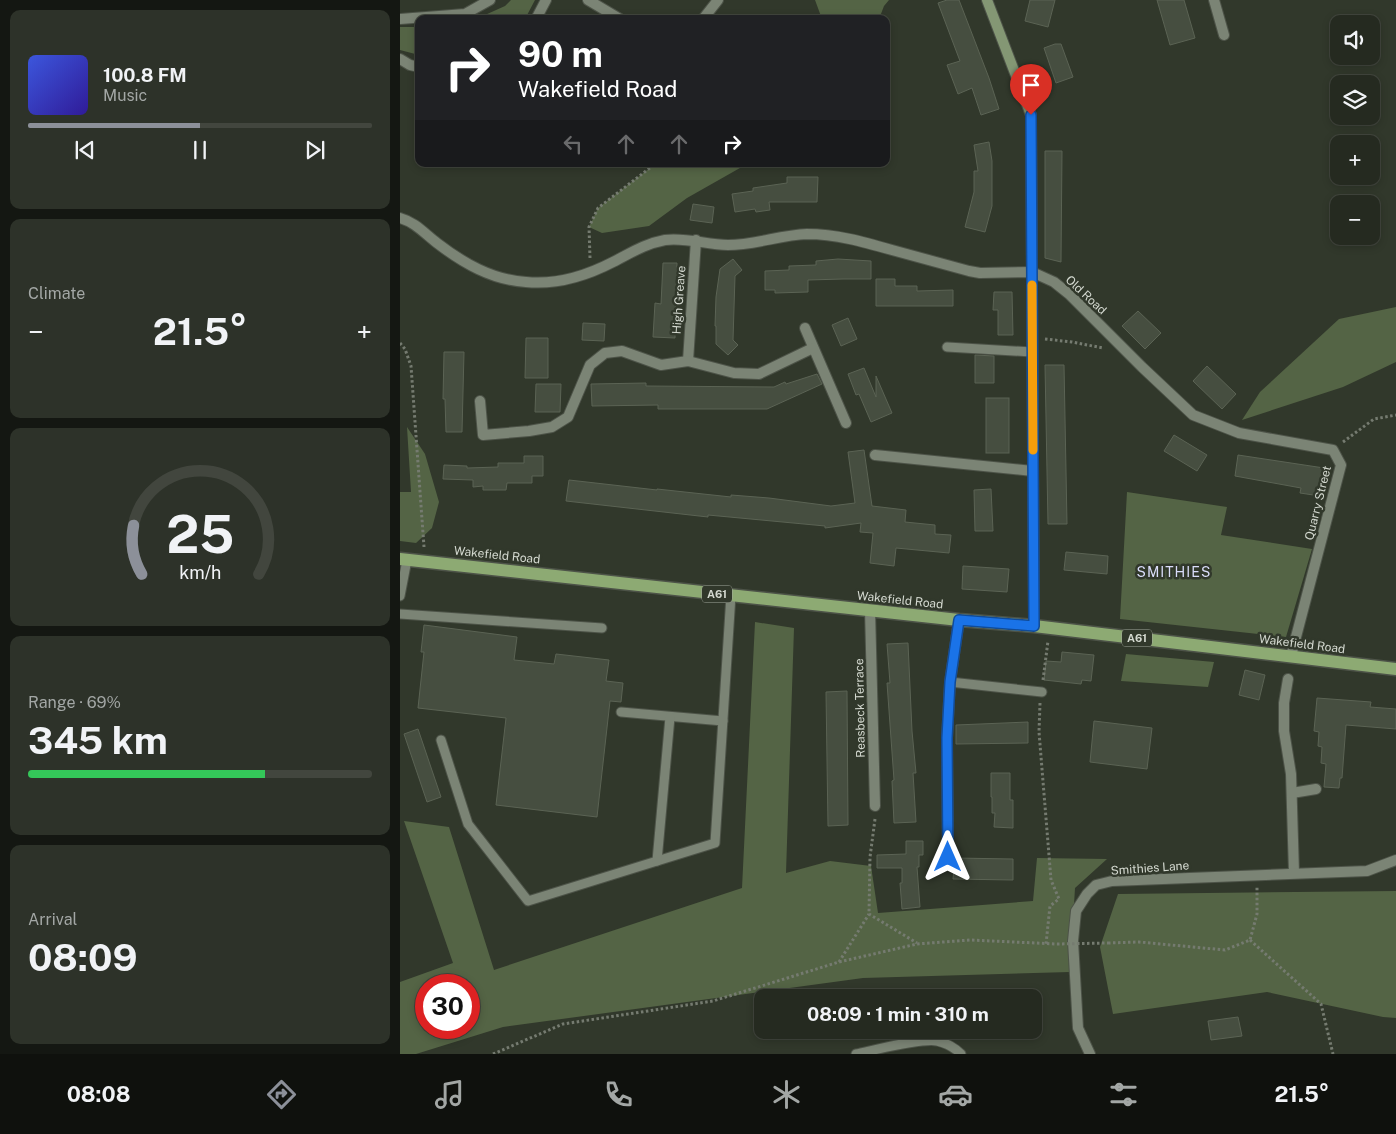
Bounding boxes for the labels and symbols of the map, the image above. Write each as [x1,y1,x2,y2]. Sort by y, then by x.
pin [1010,64,1052,115]
street label: High Greave [670,265,688,335]
street label: Old Road [1063,273,1109,317]
street label: Quarry Street [1302,464,1334,542]
street label: Wakefield Road [453,543,541,567]
district label: SMITHIES [1137,564,1211,580]
road number: A61 [702,586,732,602]
street label: Wakefield Road [856,588,944,612]
road number: A61 [1122,630,1152,646]
street label: Wakefield Road [1258,632,1346,656]
street label: Reasbeck Terrace [852,658,868,758]
position arrow [921,830,973,882]
street label: Smithies Lane [1110,858,1190,878]
speed limit sign: 30 [415,974,480,1039]

